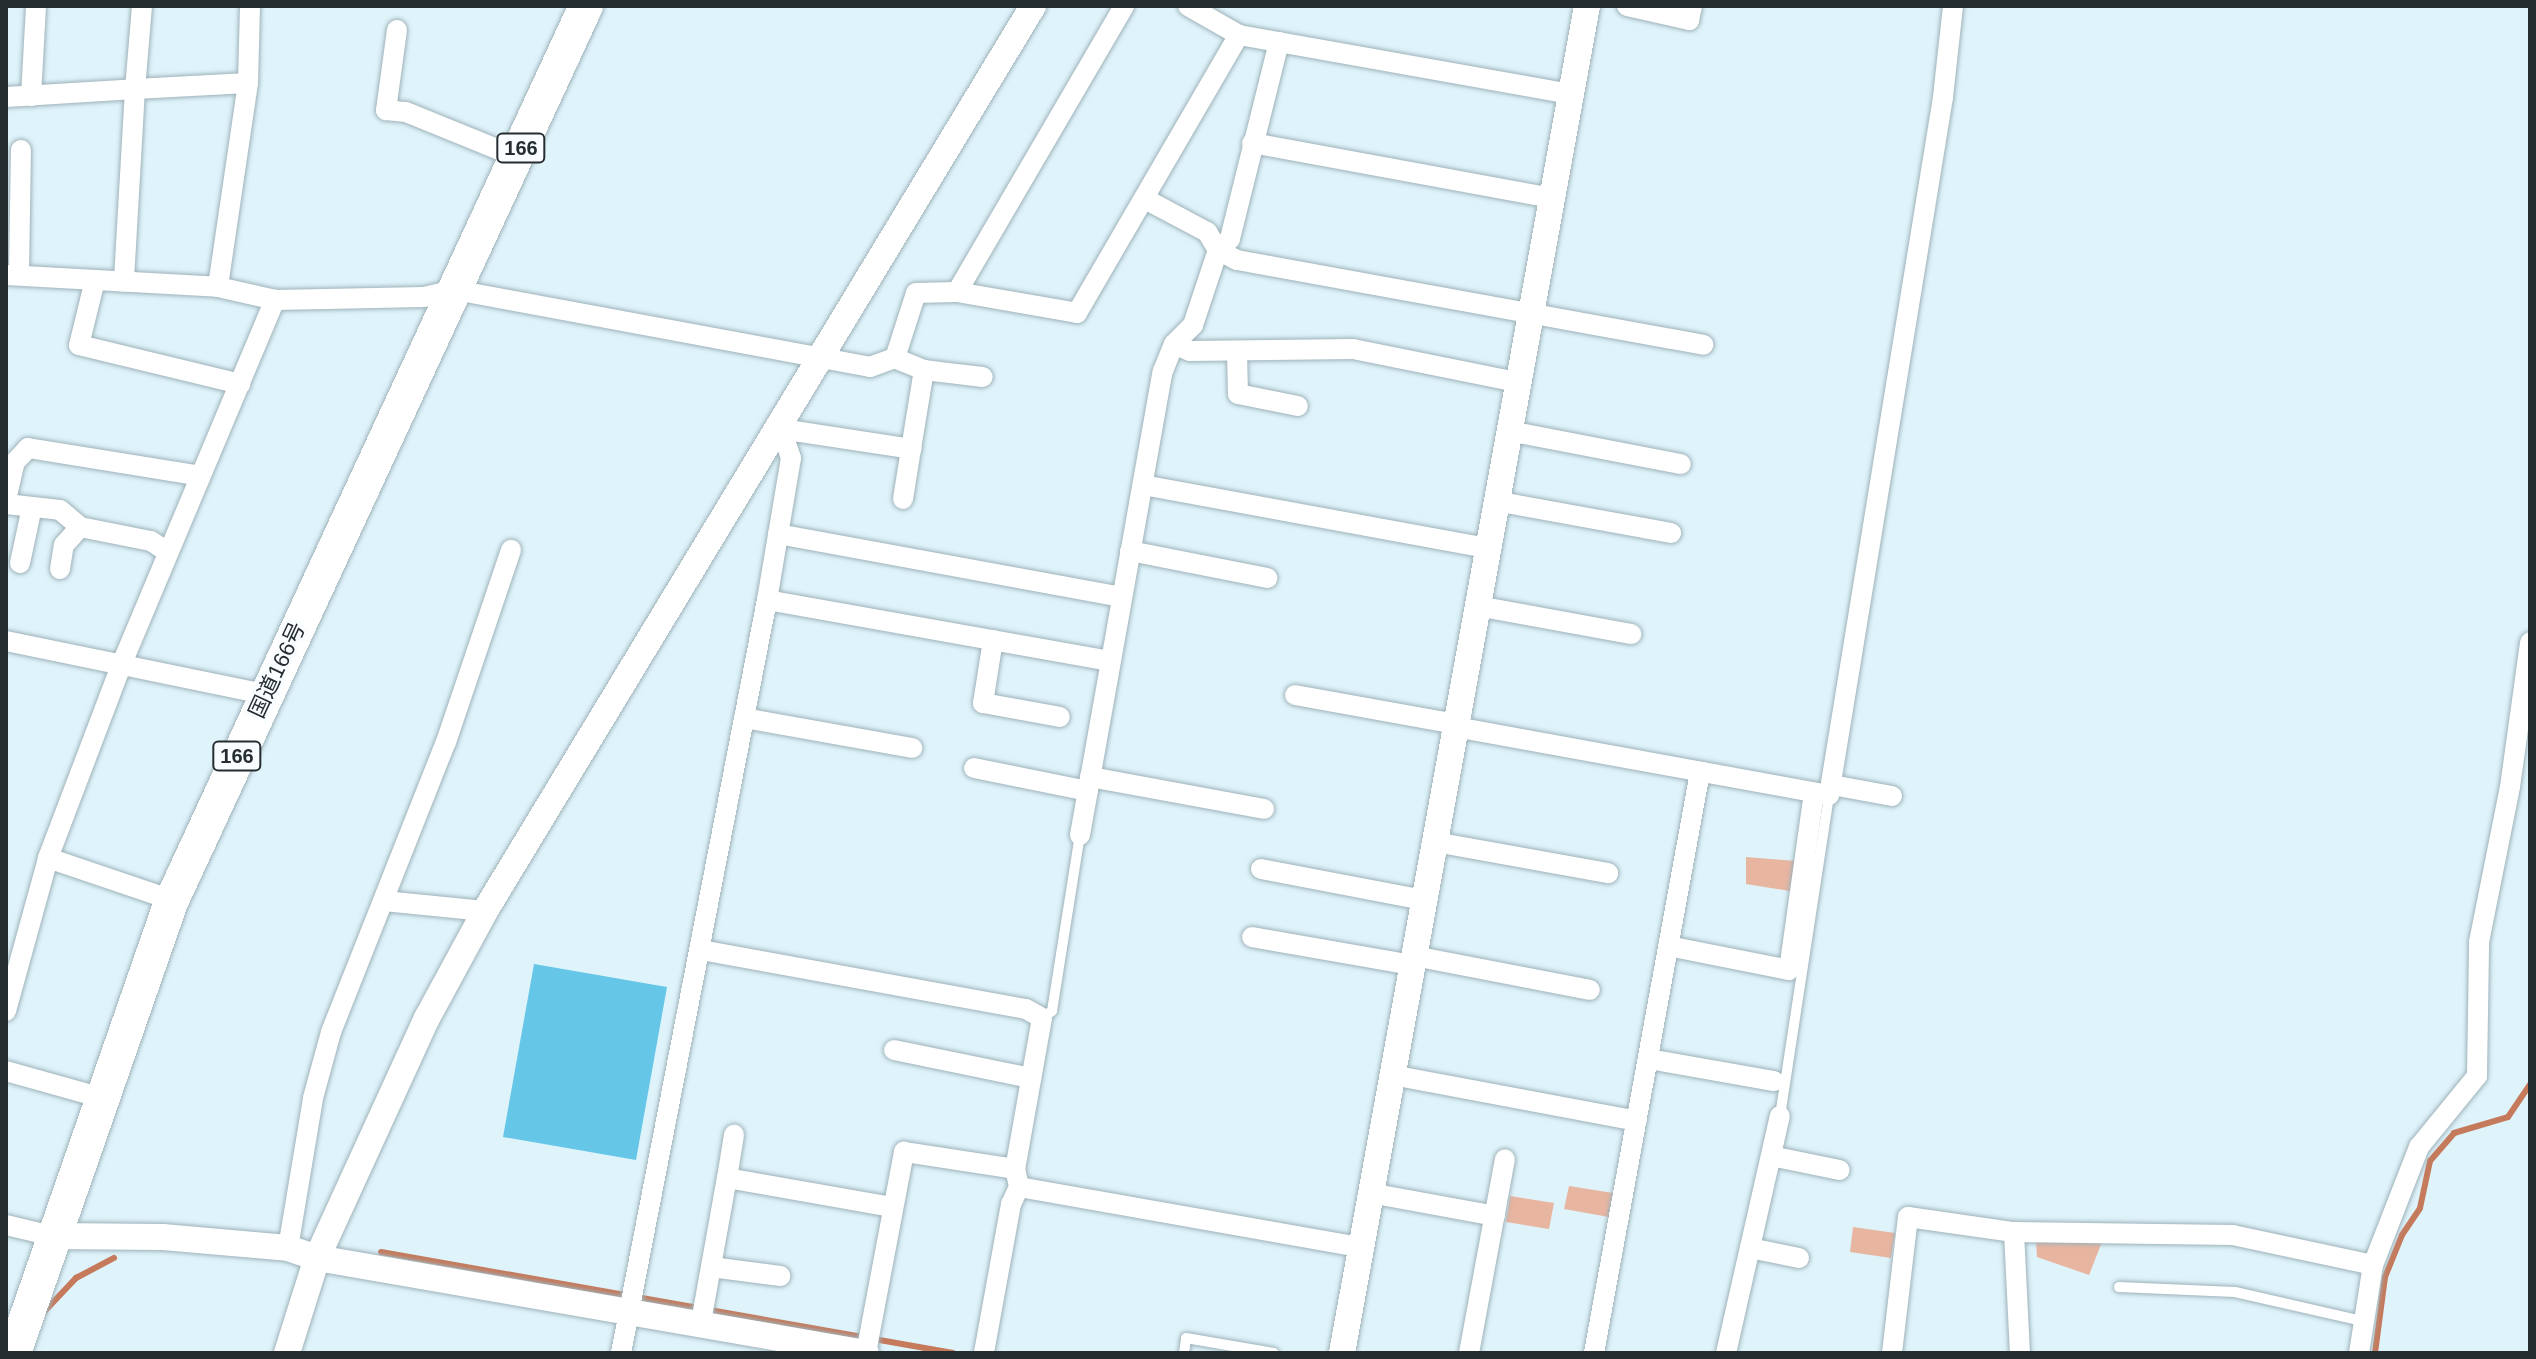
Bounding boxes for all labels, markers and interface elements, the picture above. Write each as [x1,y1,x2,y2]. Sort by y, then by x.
road number: 166 [495,132,547,164]
street label: 国道166号 [243,618,311,722]
road number: 166 [211,740,263,772]

